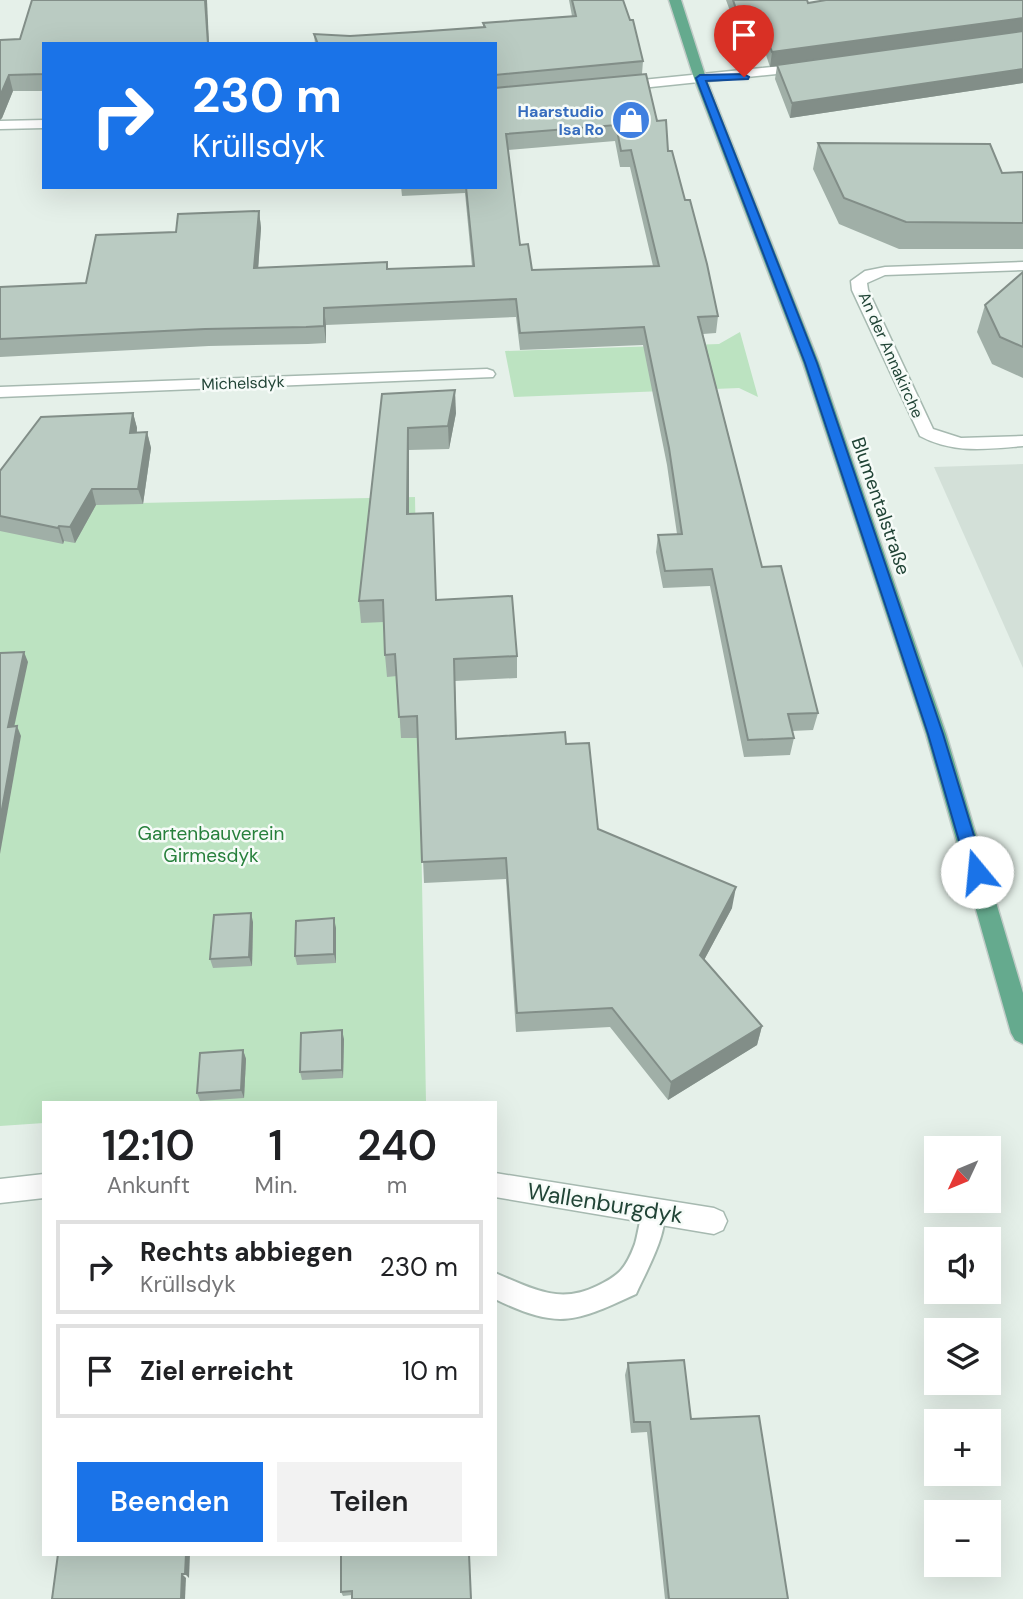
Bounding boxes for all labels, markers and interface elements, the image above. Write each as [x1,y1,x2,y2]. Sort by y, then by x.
pin [714,5,774,77]
icon: arrive [725,16,763,54]
text: 230 m [192,63,342,127]
icon: right [77,70,168,161]
shop icon: Haarstudio Isa Ro [610,99,652,141]
place label: Haarstudio Isa Ro [518,101,604,140]
text: Krüllsdyk [192,125,325,167]
street label: An der Annakirche [854,289,928,421]
street label: Michelsdyk [201,371,285,395]
street label: Blumentalstraße [846,434,916,578]
park label: Gartenbauverein Girmesdyk [137,821,285,868]
position arrow [940,835,1014,909]
text: 12:10 [102,1118,195,1173]
text: 1 [269,1118,283,1173]
text: 240 [357,1118,437,1173]
north arrow [924,1136,1001,1213]
map controls [924,1136,1001,1577]
text: Ankunft [107,1170,190,1200]
text: Min. [255,1170,297,1200]
text: m [387,1170,407,1200]
street label: Wallenburgdyk [525,1176,685,1230]
button: sound [924,1227,1001,1304]
text: Rechts abbiegen [140,1235,353,1269]
icon: right [81,1248,119,1286]
text: 230 m [380,1250,458,1284]
text: Krüllsdyk [140,1269,236,1299]
button: layers [924,1318,1001,1395]
icon: arrive [81,1352,119,1390]
text: Ziel erreicht [140,1354,293,1388]
text: 10 m [402,1354,458,1388]
button: + [924,1409,1001,1486]
button: Beenden [77,1462,263,1542]
button: Teilen [277,1462,462,1542]
button: − [924,1500,1001,1577]

